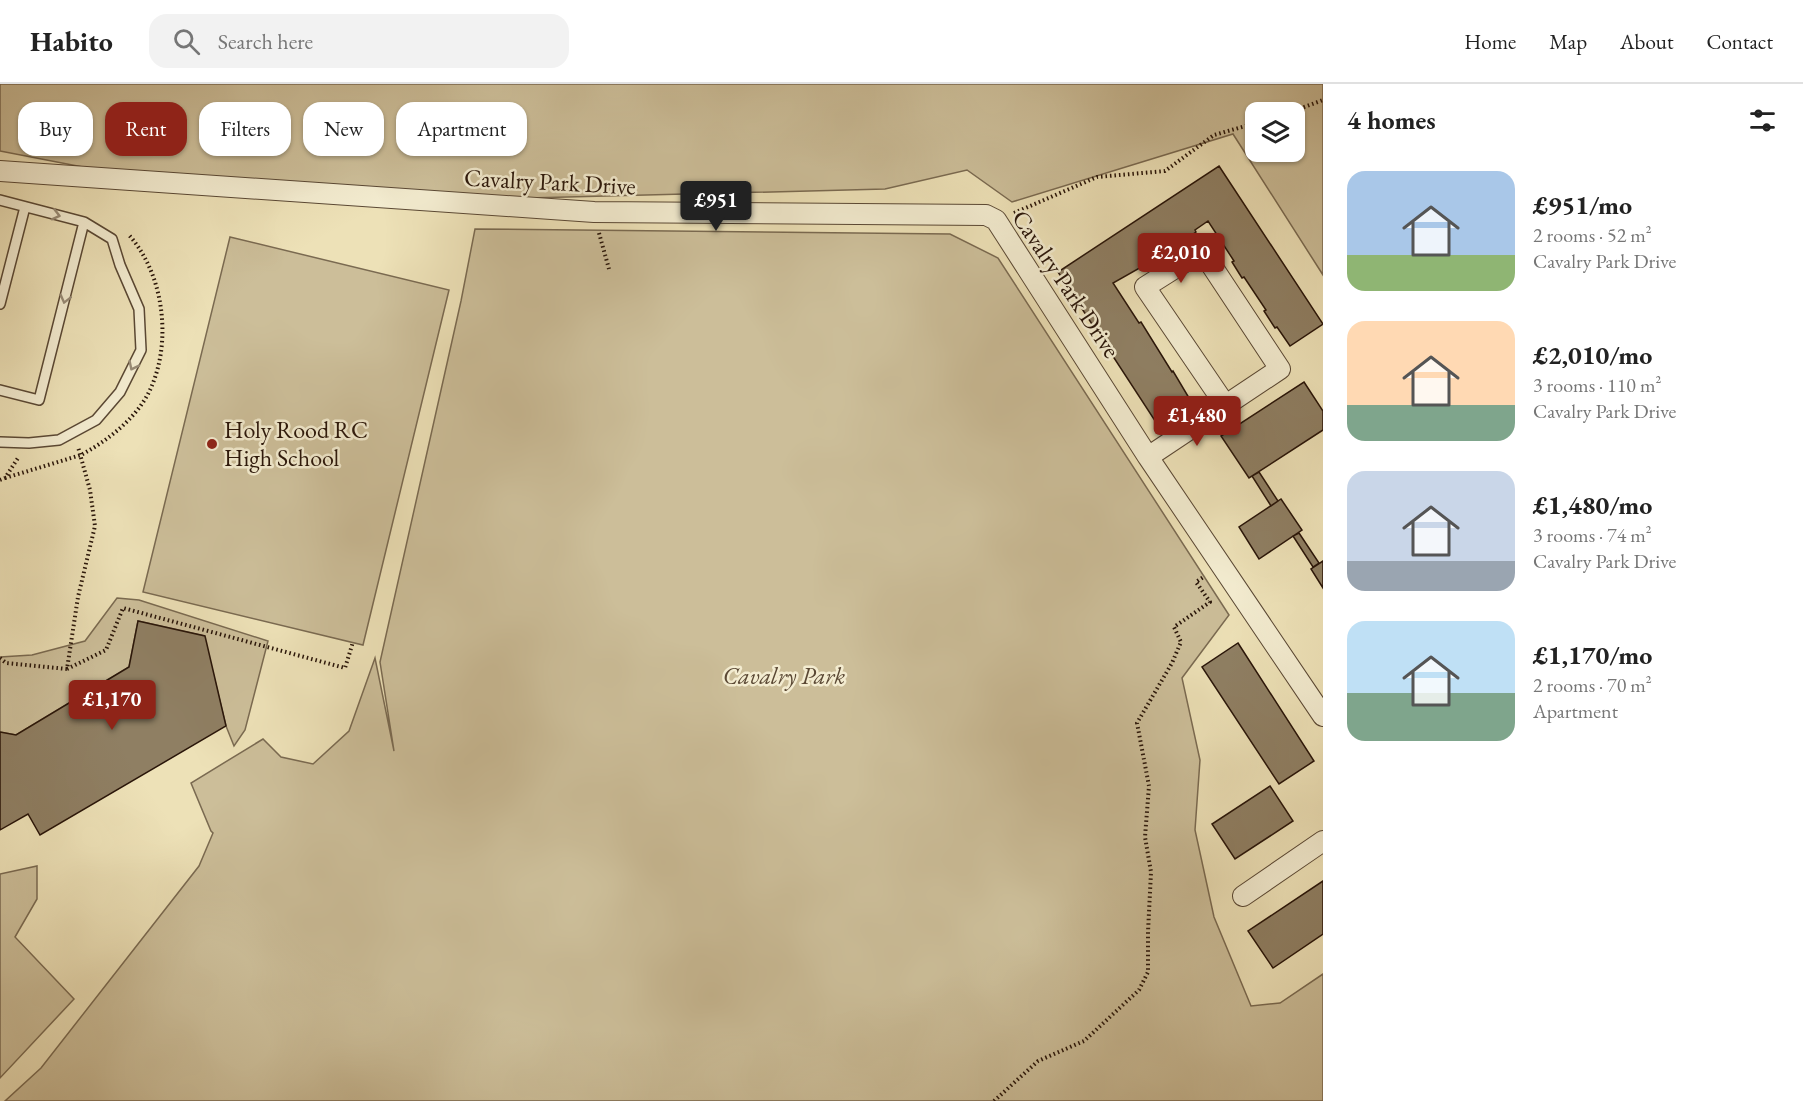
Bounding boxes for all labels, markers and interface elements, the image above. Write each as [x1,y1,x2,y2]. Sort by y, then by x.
search box [149,14,569,68]
text: Habito [30,23,113,59]
icon: search [170,25,203,58]
text: Search here [218,27,313,56]
text: Home [1464,28,1516,55]
text: Map [1549,28,1587,55]
text: About [1620,28,1673,55]
text: Contact [1706,28,1773,55]
chip: Buy [18,102,93,156]
chip: Rent [105,102,187,156]
chip: Filters [199,102,291,156]
chip: New [303,102,384,156]
chip: Apartment [396,102,527,156]
map controls [1245,102,1305,162]
button: layers [1245,102,1305,162]
text: 4 homes [1347,103,1436,137]
icon: filters [1746,104,1779,137]
street label: Cavalry Park Drive [463,162,637,201]
pin: £951 [680,181,752,232]
text: £951 [694,187,738,213]
text: £951/mo [1533,188,1632,222]
icon: home [1395,195,1467,267]
street label: Cavalry Park Drive [1005,204,1127,364]
one-way arrow [51,208,61,221]
text: 2 rooms · 52 m² [1533,222,1652,248]
pin: £2,010 [1132,233,1230,284]
text: £2,010 [1152,239,1210,265]
text: Cavalry Park Drive [1533,248,1676,274]
one-way arrow [59,294,72,304]
text: £2,010/mo [1533,338,1652,372]
icon: home [1395,345,1467,417]
one-way arrow [129,359,141,370]
text: 3 rooms · 110 m² [1533,372,1661,398]
pin: £1,480 [1148,396,1246,447]
text: Cavalry Park Drive [1533,398,1676,424]
text: £1,480 [1168,402,1226,428]
place label: Holy Rood RC High School [224,414,368,473]
marker: Holy Rood RC High School [205,437,219,451]
text: £1,480/mo [1533,488,1652,522]
icon: home [1395,495,1467,567]
text: 3 rooms · 74 m² [1533,522,1652,548]
text: Cavalry Park Drive [1533,548,1676,574]
text: £1,170/mo [1533,638,1652,672]
icon: home [1395,645,1467,717]
park label: Cavalry Park [723,660,845,691]
text: 2 rooms · 70 m² [1533,672,1652,698]
pin: £1,170 [63,680,161,731]
text: £1,170 [83,686,141,712]
text: Apartment [1533,698,1618,724]

